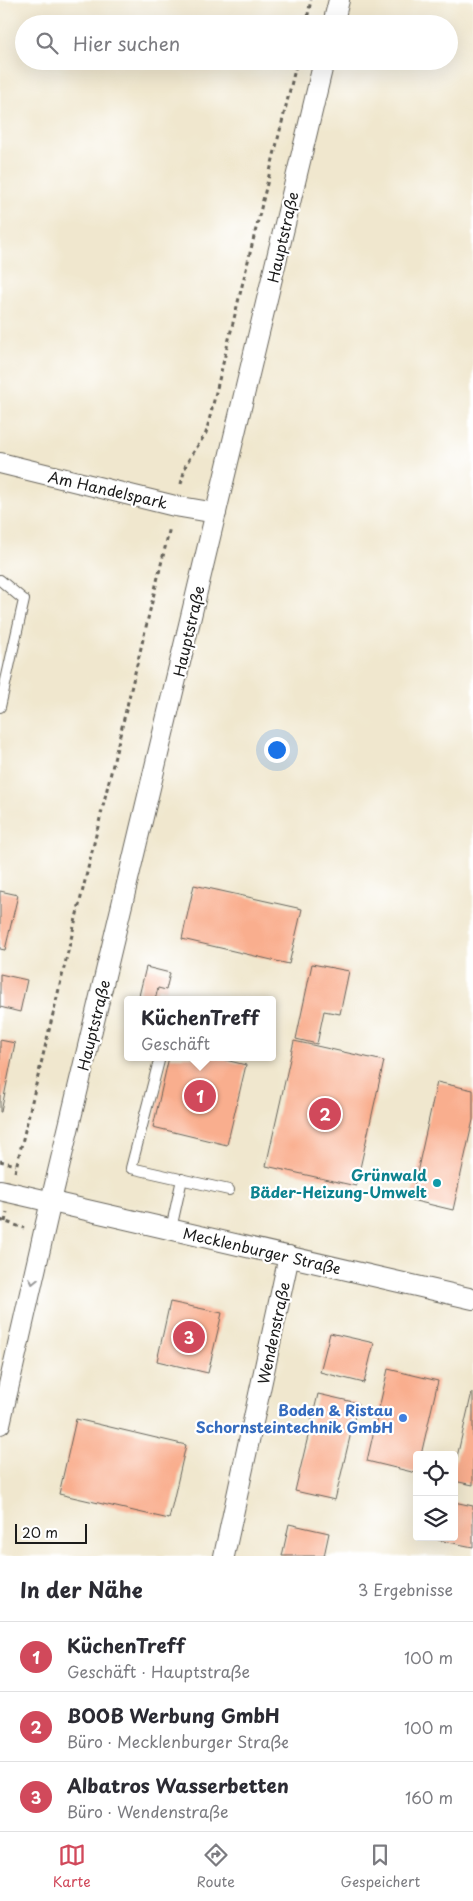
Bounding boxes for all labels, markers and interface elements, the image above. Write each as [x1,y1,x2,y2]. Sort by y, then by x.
search box [15,15,458,70]
icon: search [33,29,61,57]
text: Hier suchen [73,29,180,57]
street label: Hauptstraße [260,189,304,285]
street label: Am Handelspark [46,464,170,514]
street label: Hauptstraße [166,583,210,679]
your location [264,737,290,763]
street label: Hauptstraße [71,977,115,1073]
popup [124,996,276,1061]
text: KüchenTreff [141,1003,259,1031]
text: Geschäft [141,1031,210,1055]
pin: 1 [184,1077,216,1115]
pin: 2 [309,1095,341,1133]
place label: Grünwald Bäder-Heizung-Umwelt [250,1163,427,1203]
marker: Grünwald Bäder-Heizung-Umwelt [431,1177,443,1189]
street label: Mecklenburger Straße [181,1221,343,1279]
one-way arrow [28,1277,39,1286]
street label: Wendenstraße [251,1280,295,1386]
pin: 3 [173,1318,205,1356]
place label: Boden & Ristau Schornsteintechnik GmbH [196,1398,393,1438]
marker: Boden & Ristau Schornsteintechnik GmbH [397,1412,409,1424]
map controls [413,1451,458,1541]
button: locate [413,1451,458,1496]
button: layers [413,1496,458,1541]
scale bar [15,1521,88,1544]
text: 20 m [22,1522,58,1543]
text: In der Nähe [20,1573,142,1605]
text: 3 Ergebnisse [358,1577,453,1601]
text: KüchenTreff [67,1631,185,1659]
text: 1 [32,1645,40,1669]
text: 100 m [404,1645,453,1669]
text: Geschäft · Hauptstraße [67,1659,250,1683]
text: BOOB Werbung GmbH [67,1701,280,1729]
text: 2 [30,1715,42,1739]
text: 100 m [404,1715,453,1739]
text: Büro · Mecklenburger Straße [67,1729,289,1753]
text: Albatros Wasserbetten [67,1771,289,1799]
text: 3 [31,1785,41,1809]
text: 160 m [405,1785,453,1809]
text: Büro · Wendenstraße [67,1799,228,1823]
tab: Karte [53,1841,91,1892]
tab: Route [196,1841,235,1892]
tab: Gespeichert [341,1841,420,1892]

